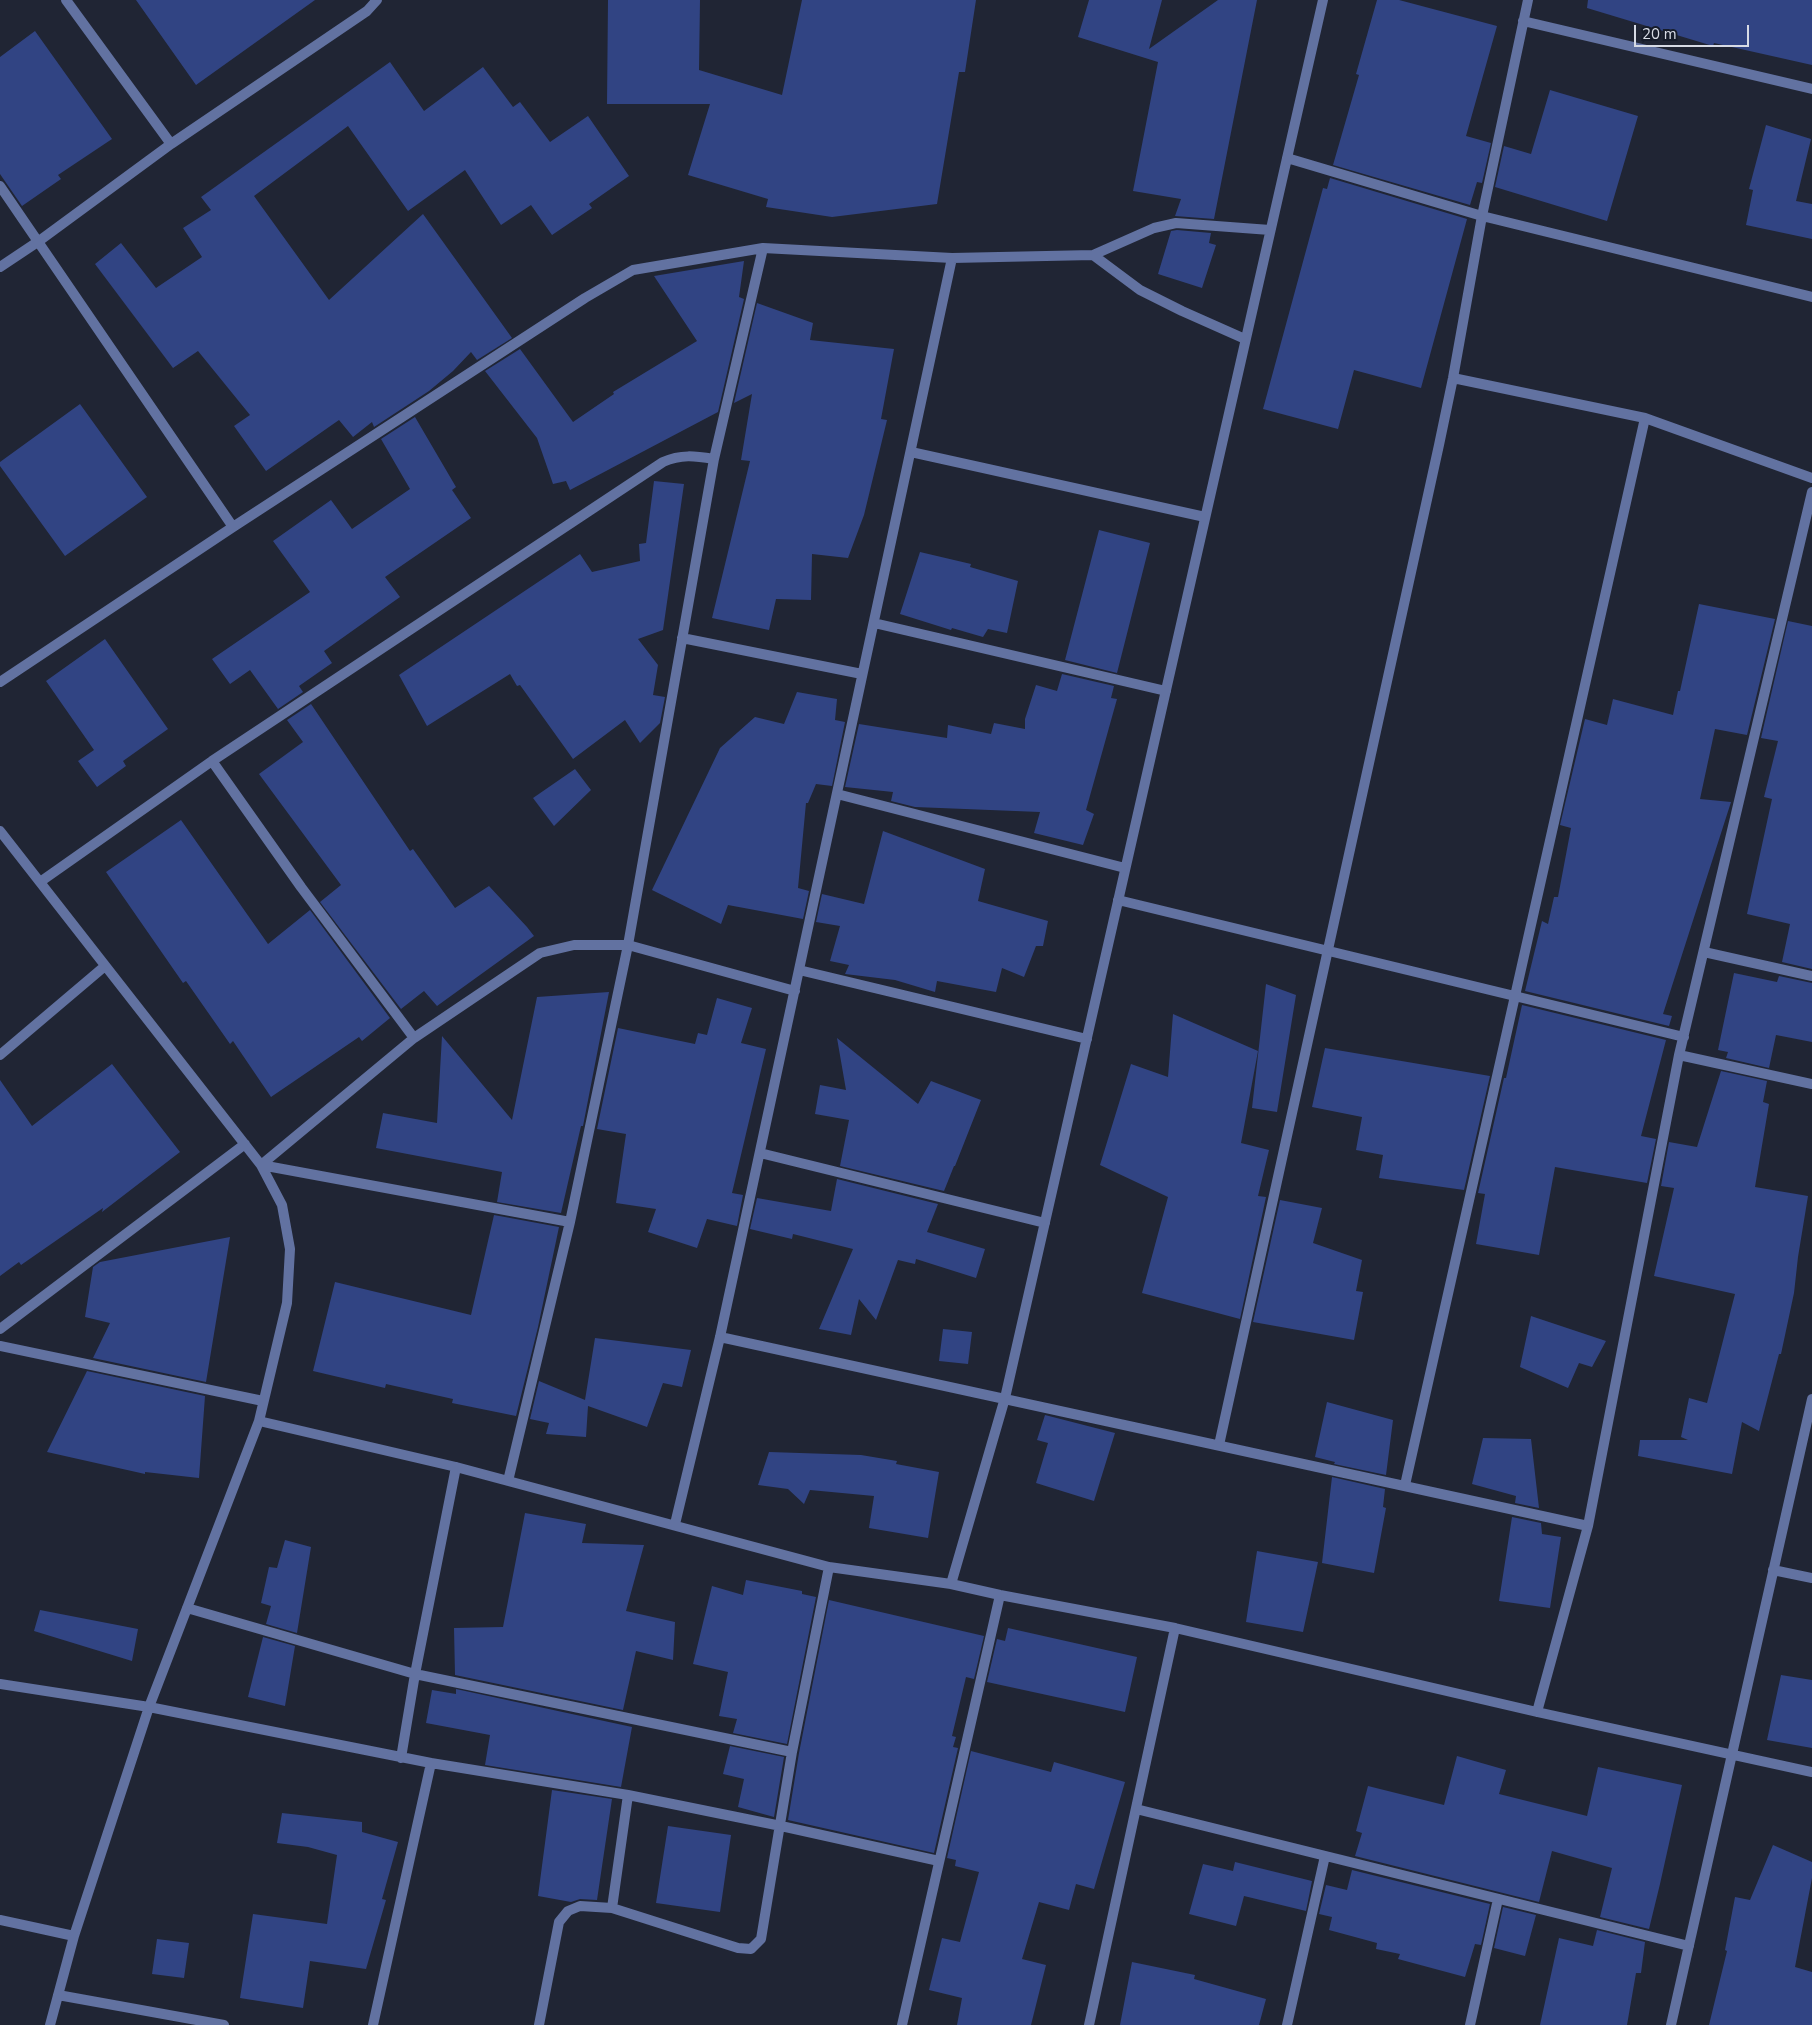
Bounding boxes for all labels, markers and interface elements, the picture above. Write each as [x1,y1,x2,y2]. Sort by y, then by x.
scale bar [1637,15,1752,47]
text: 20 m [1642,24,1677,44]

